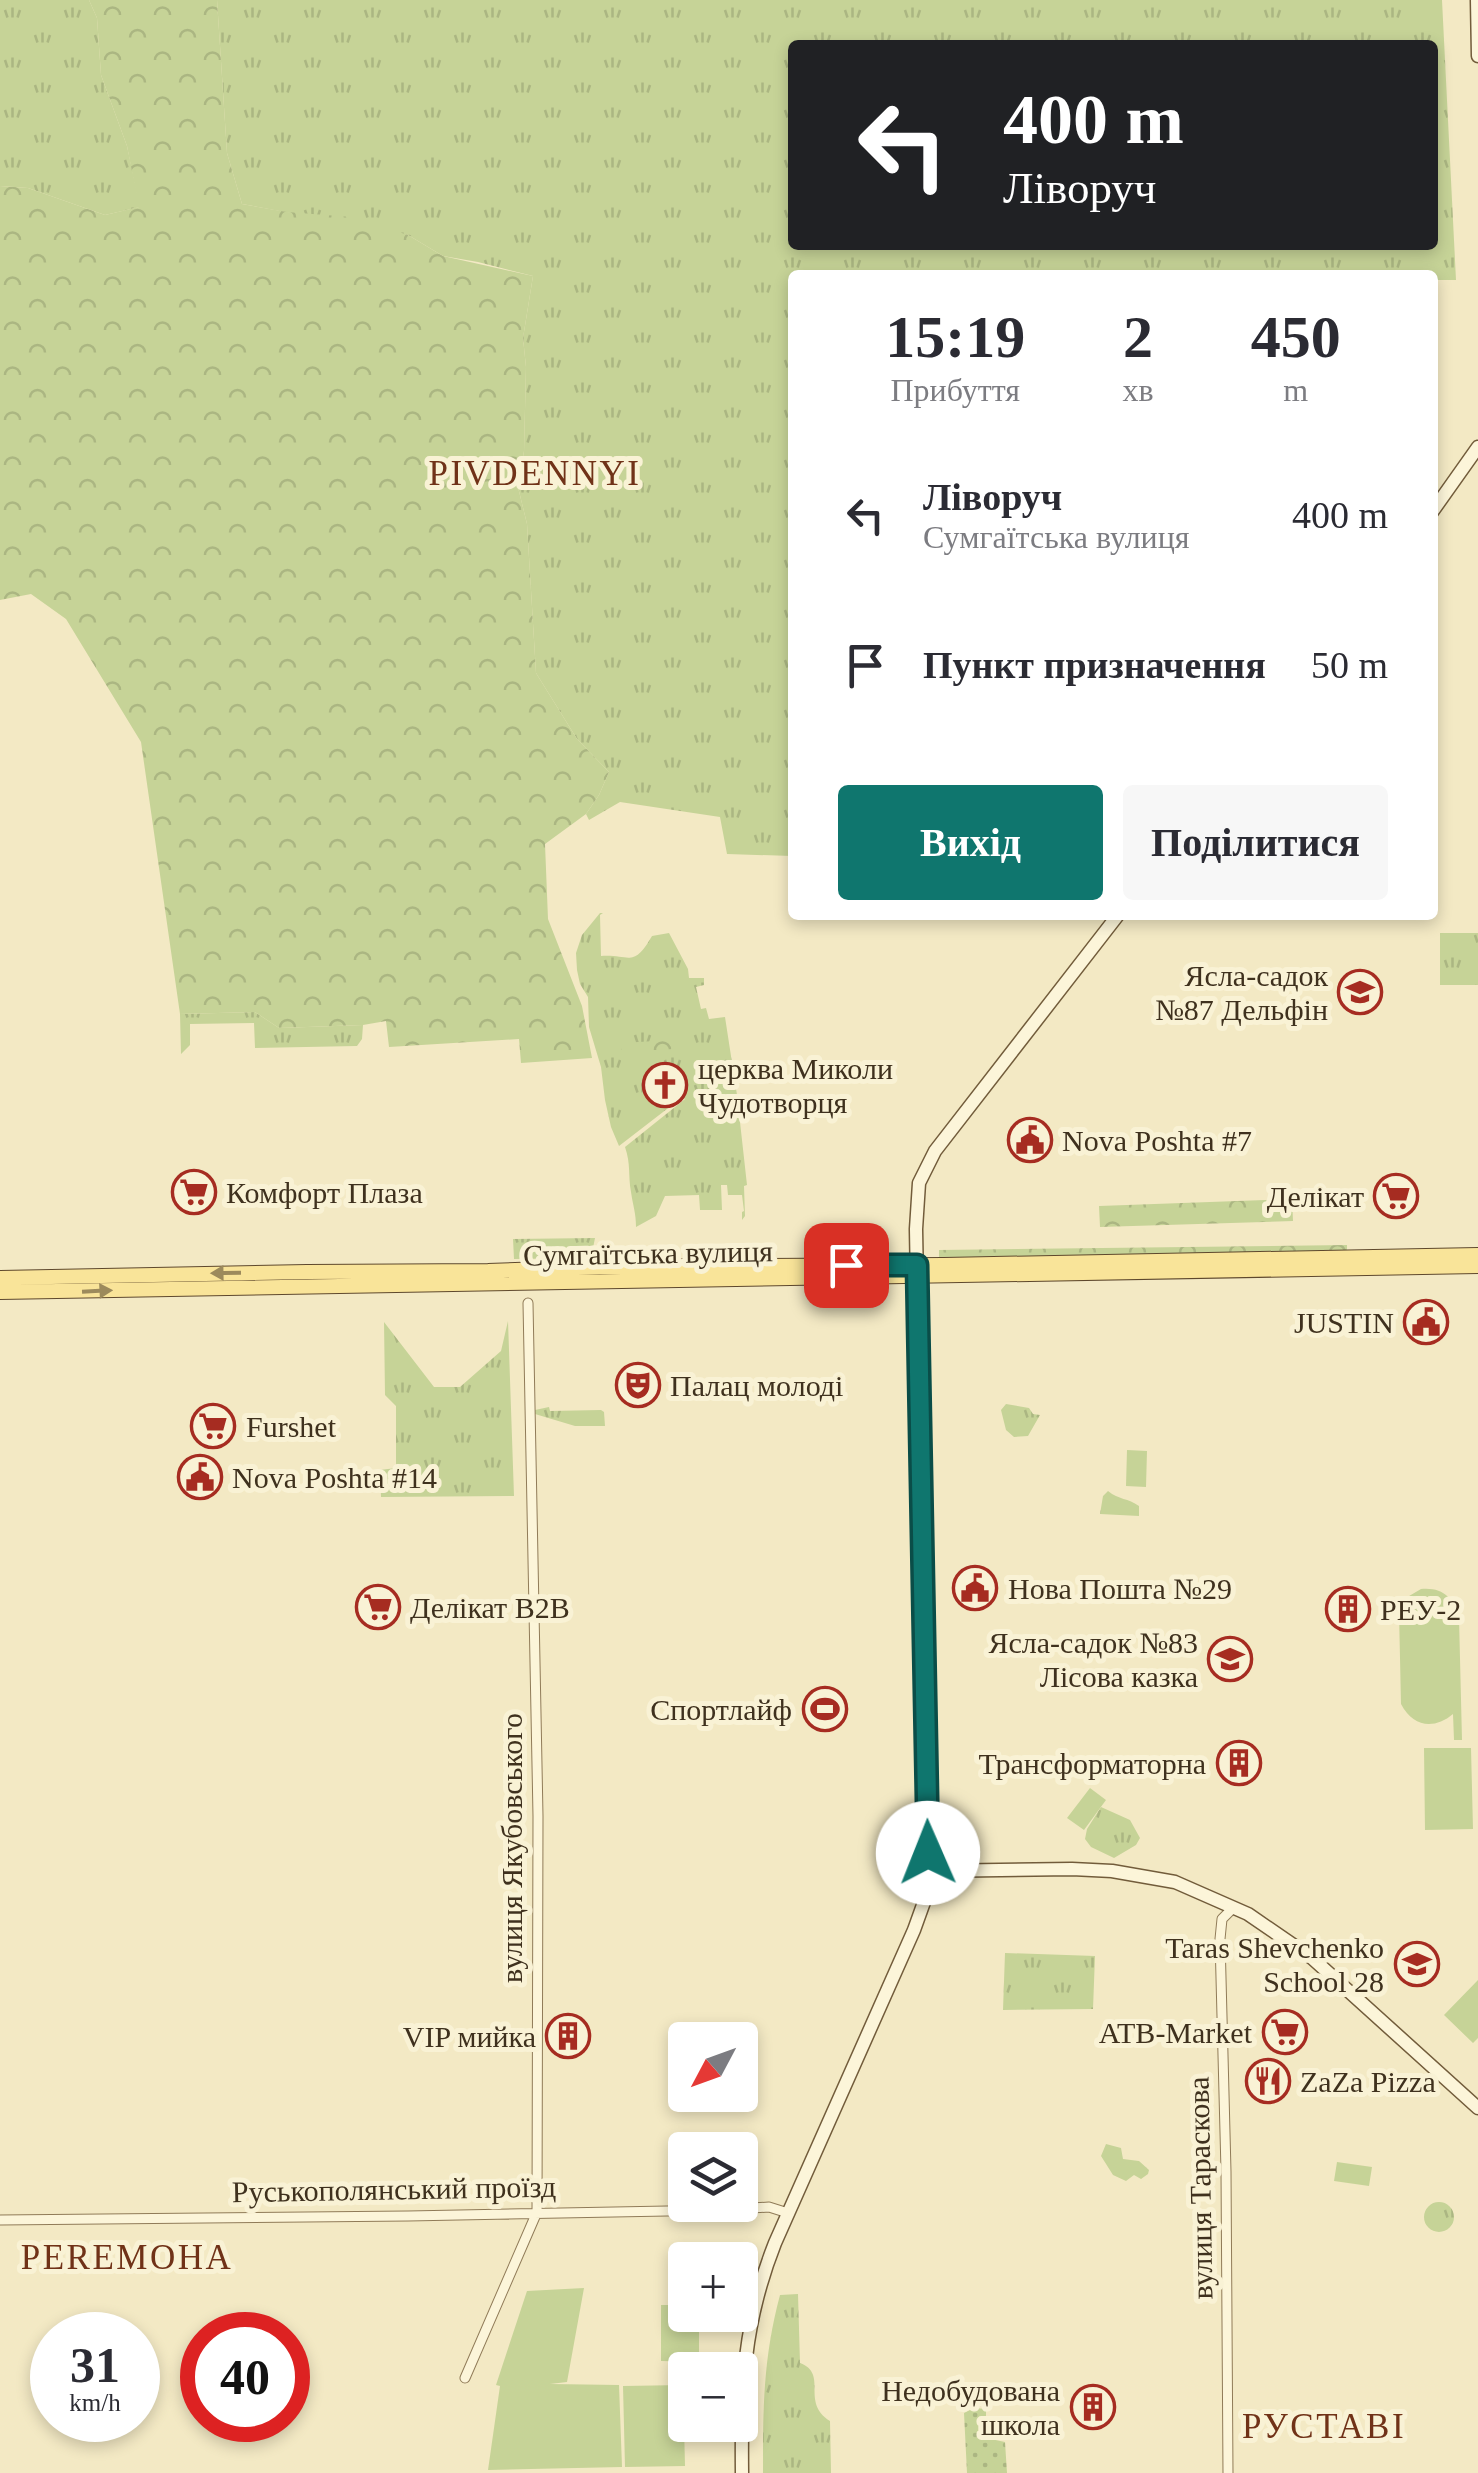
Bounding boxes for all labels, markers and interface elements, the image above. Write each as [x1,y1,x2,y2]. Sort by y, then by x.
icon: left [838,80,968,210]
text: 400 m [1003,81,1184,158]
text: Ліворуч [1003,163,1157,213]
text: 15:19 [885,304,1025,370]
text: 2 [1123,304,1153,370]
text: 450 [1251,304,1341,370]
text: Прибуття [890,372,1020,408]
text: хв [1122,372,1154,408]
text: m [1283,372,1308,408]
district label: PIVDENNYI [428,454,642,493]
text: Ліворуч [923,476,1062,518]
icon: left [838,488,893,543]
text: 400 m [1292,494,1388,536]
text: Сумгаїтська вулиця [923,519,1190,555]
icon: arrive [838,638,893,693]
text: Пункт призначення [923,644,1266,686]
text: 50 m [1311,644,1388,686]
button: Вихід [838,785,1103,900]
button: Поділитися [1123,785,1388,900]
place label: Ясла-садок №87 Дельфін [1155,959,1328,1026]
school or university icon: Ясла-садок №87 Дельфін [1337,969,1383,1015]
place label: церква Миколи Чудотворця [698,1052,893,1119]
church icon: церква Миколи Чудотворця [642,1062,688,1108]
public building icon: Nova Poshta #7 [1007,1117,1053,1163]
place label: Nova Poshta #7 [1062,1124,1252,1157]
supermarket icon: Комфорт Плаза [171,1169,217,1215]
supermarket icon: Делікат [1373,1173,1419,1219]
place label: Комфорт Плаза [226,1176,423,1209]
place label: Делікат [1267,1180,1364,1213]
pin [804,1223,889,1308]
street label: Сумгаїтська вулиця [523,1234,773,1272]
icon: arrive [819,1238,874,1293]
one-way arrow [209,1266,241,1282]
one-way arrow [82,1282,114,1298]
public building icon: JUSTIN [1403,1299,1449,1345]
place label: JUSTIN [1294,1306,1394,1339]
theatre icon: Палац молоді [615,1362,661,1408]
place label: Палац молоді [670,1369,843,1402]
supermarket icon: Furshet [190,1403,236,1449]
place label: Furshet [246,1410,337,1443]
public building icon: Nova Poshta #14 [177,1454,223,1500]
place label: Nova Poshta #14 [232,1461,437,1494]
public building icon: Нова Пошта №29 [952,1565,998,1611]
place label: Нова Пошта №29 [1008,1572,1232,1605]
supermarket icon: Делікат B2B [355,1584,401,1630]
building icon: РЕУ-2 [1325,1586,1371,1632]
place label: Делікат B2B [410,1591,570,1624]
place label: РЕУ-2 [1380,1593,1461,1626]
place label: Ясла-садок №83 Лісова казка [988,1626,1198,1693]
school or university icon: Ясла-садок №83 Лісова казка [1207,1636,1253,1682]
sports icon: Спортлайф [802,1686,848,1732]
place label: Спортлайф [650,1693,792,1726]
street label: вулиця Якубовського [495,1713,528,1983]
building icon: Трансформаторна [1216,1740,1262,1786]
place label: Трансформаторна [978,1747,1206,1780]
position arrow [876,1801,980,1905]
place label: Taras Shevchenko School 28 [1165,1931,1384,1998]
school or university icon: Taras Shevchenko School 28 [1394,1941,1440,1987]
supermarket icon: ATB-Market [1262,2009,1308,2055]
building icon: VIP мийка [545,2013,591,2059]
place label: ATB-Market [1099,2016,1253,2049]
place label: VIP мийка [403,2020,536,2053]
north arrow [668,2022,758,2112]
map controls [668,2022,758,2442]
restaurant icon: ZaZa Pizza [1245,2058,1291,2104]
place label: ZaZa Pizza [1300,2065,1436,2098]
street label: вулиця Тараскова [1182,2076,1218,2300]
button: layers [668,2132,758,2222]
street label: Руськополянський проїзд [232,2170,556,2208]
district label: PEREMOHA [21,2238,233,2277]
button: + [668,2242,758,2332]
speed limit sign: 40 [180,2312,310,2442]
text: 31 [70,2337,120,2393]
button: − [668,2352,758,2442]
place label: Недобудована школа [881,2374,1060,2441]
building icon: Недобудована школа [1070,2384,1116,2430]
text: km/h [69,2389,121,2416]
district label: РУСТАВІ [1242,2407,1406,2446]

